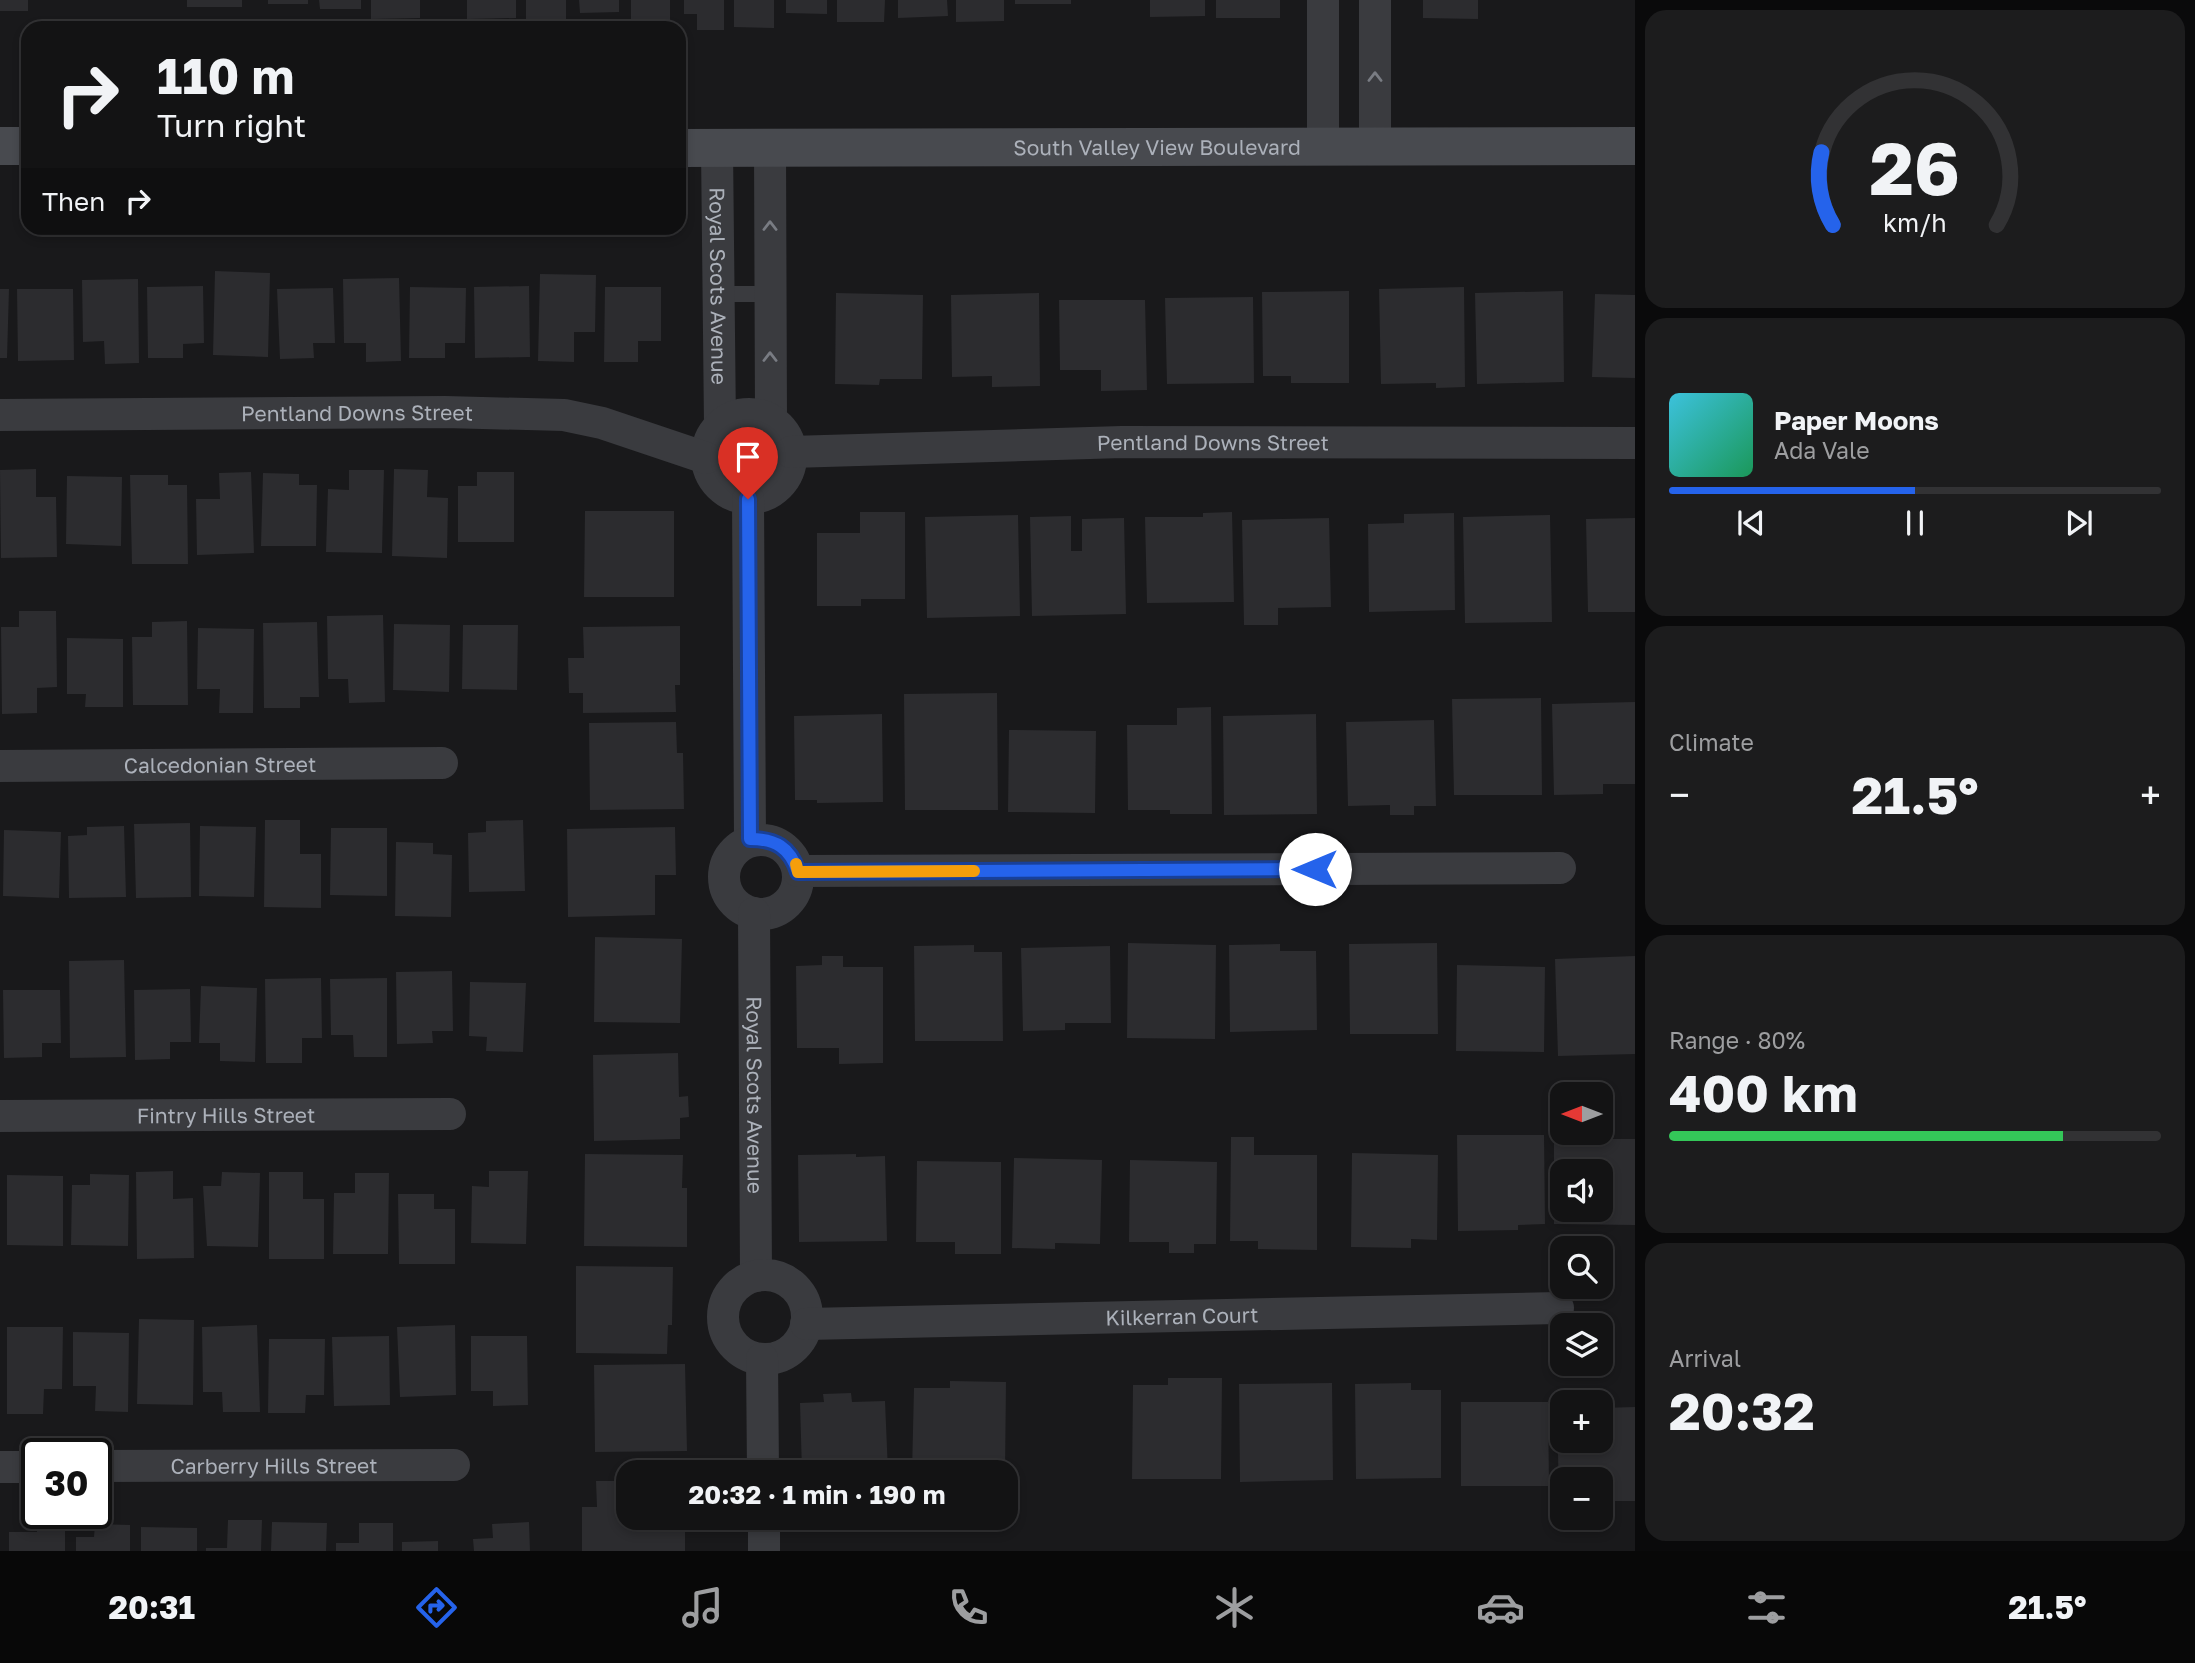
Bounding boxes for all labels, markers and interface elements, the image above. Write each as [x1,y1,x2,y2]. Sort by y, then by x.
text: 110 m [157,46,294,105]
icon: right [42,49,133,140]
one-way arrow [1367,71,1383,81]
text: Turn right [157,106,306,144]
text: 26 [1870,124,1960,211]
street label: South Valley View Boulevard [1013,134,1301,160]
icon: right [119,182,157,220]
text: Then [42,186,105,217]
street label: Royal Scots Avenue [704,187,733,385]
text: km/h [1883,207,1947,238]
one-way arrow [762,220,778,231]
one-way arrow [762,351,778,362]
street label: Pentland Downs Street [241,399,473,426]
text: Paper Moons [1774,405,1939,436]
pin [718,427,778,499]
street label: Pentland Downs Street [1096,429,1329,456]
text: Ada Vale [1774,436,1870,464]
icon: arrive [729,438,767,476]
icon: previous [1732,504,1770,542]
icon: pause [1896,504,1934,542]
icon: next [2060,504,2098,542]
text: Climate [1669,728,1754,756]
street label: Calcedonian Street [124,751,316,778]
text: 21.5° [1851,763,1979,825]
text: − [1669,772,1690,817]
text: + [2140,772,2161,817]
position arrow [1278,832,1352,906]
street label: Royal Scots Avenue [741,996,769,1194]
text: Range · 80% [1669,1026,1805,1054]
text: 400 km [1669,1061,1858,1123]
north arrow [1550,1082,1614,1144]
map controls [1550,1082,1613,1530]
street label: Fintry Hills Street [137,1102,315,1128]
button: sound [1550,1159,1613,1222]
button: search [1550,1236,1613,1299]
street label: Kilkerran Court [1105,1301,1259,1331]
button: layers [1550,1313,1613,1376]
text: Arrival [1669,1344,1741,1372]
text: 20:32 [1669,1379,1815,1441]
button: + [1550,1390,1613,1453]
speed limit sign: 30 [21,1438,112,1529]
street label: Carberry Hills Street [170,1452,378,1479]
button: − [1550,1467,1613,1530]
text: 20:32 · 1 min · 190 m [689,1479,945,1510]
icon: directions [412,1583,461,1632]
icon: music [678,1583,727,1632]
icon: phone [944,1583,993,1632]
icon: climate [1210,1583,1259,1632]
icon: car [1476,1583,1525,1632]
icon: filters [1742,1583,1791,1632]
text: 20:31 [109,1588,195,1626]
text: 21.5° [2008,1588,2086,1626]

